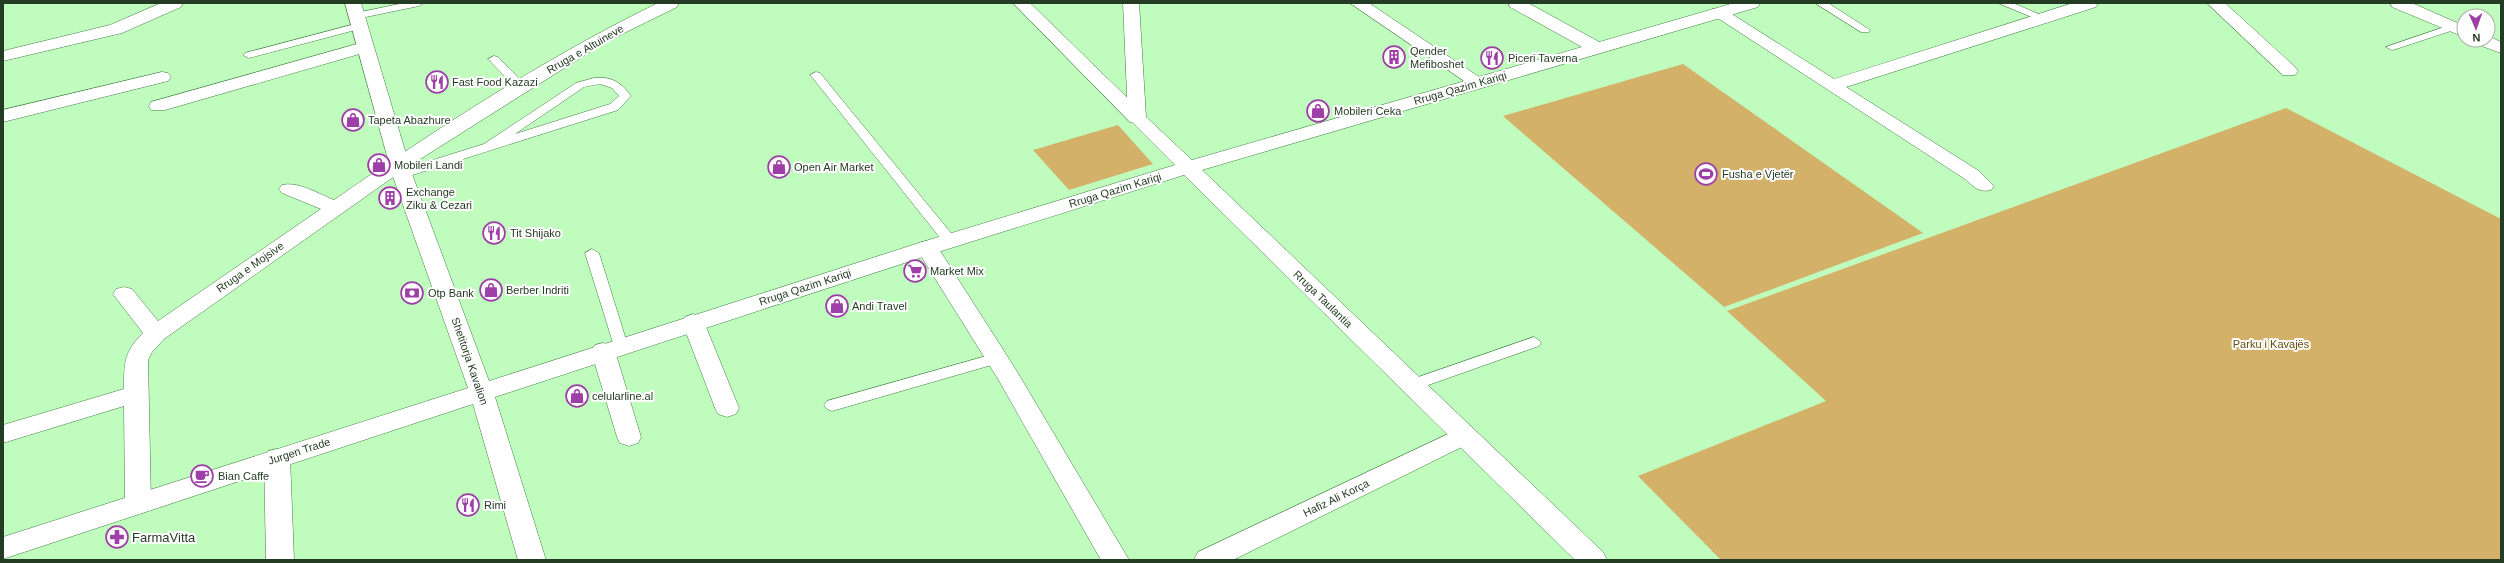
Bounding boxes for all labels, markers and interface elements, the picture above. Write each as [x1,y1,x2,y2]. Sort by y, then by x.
north arrow [2456,8,2496,48]
street label: Rruga e Altuineve [544,22,626,76]
text: N [2472,32,2481,44]
building icon: Qender Mefiboshet [1381,44,1407,70]
place label: Qender Mefiboshet [1410,45,1464,70]
restaurant icon: Piceri Taverna [1479,45,1505,71]
place label: Piceri Taverna [1508,52,1578,64]
restaurant icon: Fast Food Kazazi [424,69,450,95]
street label: Rruga Qazim Kariqi [1412,69,1508,107]
place label: Fast Food Kazazi [452,76,538,88]
shop icon: Mobileri Ceka [1305,98,1331,124]
place label: Mobileri Ceka [1334,105,1402,117]
shop icon: Tapeta Abazhure [340,107,366,133]
place label: Tapeta Abazhure [368,114,451,126]
shop icon: Mobileri Landi [366,152,392,178]
shop icon: Open Air Market [766,154,792,180]
place label: Mobileri Landi [394,159,462,171]
place label: Open Air Market [794,161,873,173]
sports icon: Fusha e Vjetër [1693,161,1719,187]
place label: Fusha e Vjetër [1722,168,1794,180]
street label: Rruga Qazim Kariqi [1067,170,1163,210]
building icon: Exchange Ziku & Cezari [377,185,403,211]
place label: Exchange Ziku & Cezari [406,186,472,211]
restaurant icon: Tit Shijako [481,220,507,246]
place label: Tit Shijako [510,227,561,239]
street label: Rruga e Mojsive [214,239,286,295]
supermarket icon: Market Mix [902,258,928,284]
place label: Market Mix [930,265,984,277]
street label: Rruga Qazim Kariqi [758,266,852,308]
street label: Rruga Taulantia [1291,268,1355,331]
shop icon: Berber Indriti [478,277,504,303]
bank icon: Otp Bank [399,280,425,306]
place label: Berber Indriti [506,284,569,296]
place label: Otp Bank [428,287,474,299]
shop icon: Andi Travel [824,293,850,319]
place label: Andi Travel [852,300,907,312]
street label: Shetitorja Kavalion [449,316,491,406]
park label: Parku i Kavajës [2233,338,2310,350]
shop icon: celularline.al [564,383,590,409]
place label: celularline.al [592,390,653,402]
street label: Jurgen Trade [266,435,332,467]
cafe icon: Bian Caffe [189,463,215,489]
place label: Bian Caffe [218,470,269,482]
street label: Hafiz Ali Korça [1301,477,1372,519]
restaurant icon: Rimi [455,492,481,518]
place label: Rimi [484,499,506,511]
pharmacy icon: FarmaVitta [104,524,130,550]
place label: FarmaVitta [132,530,196,545]

